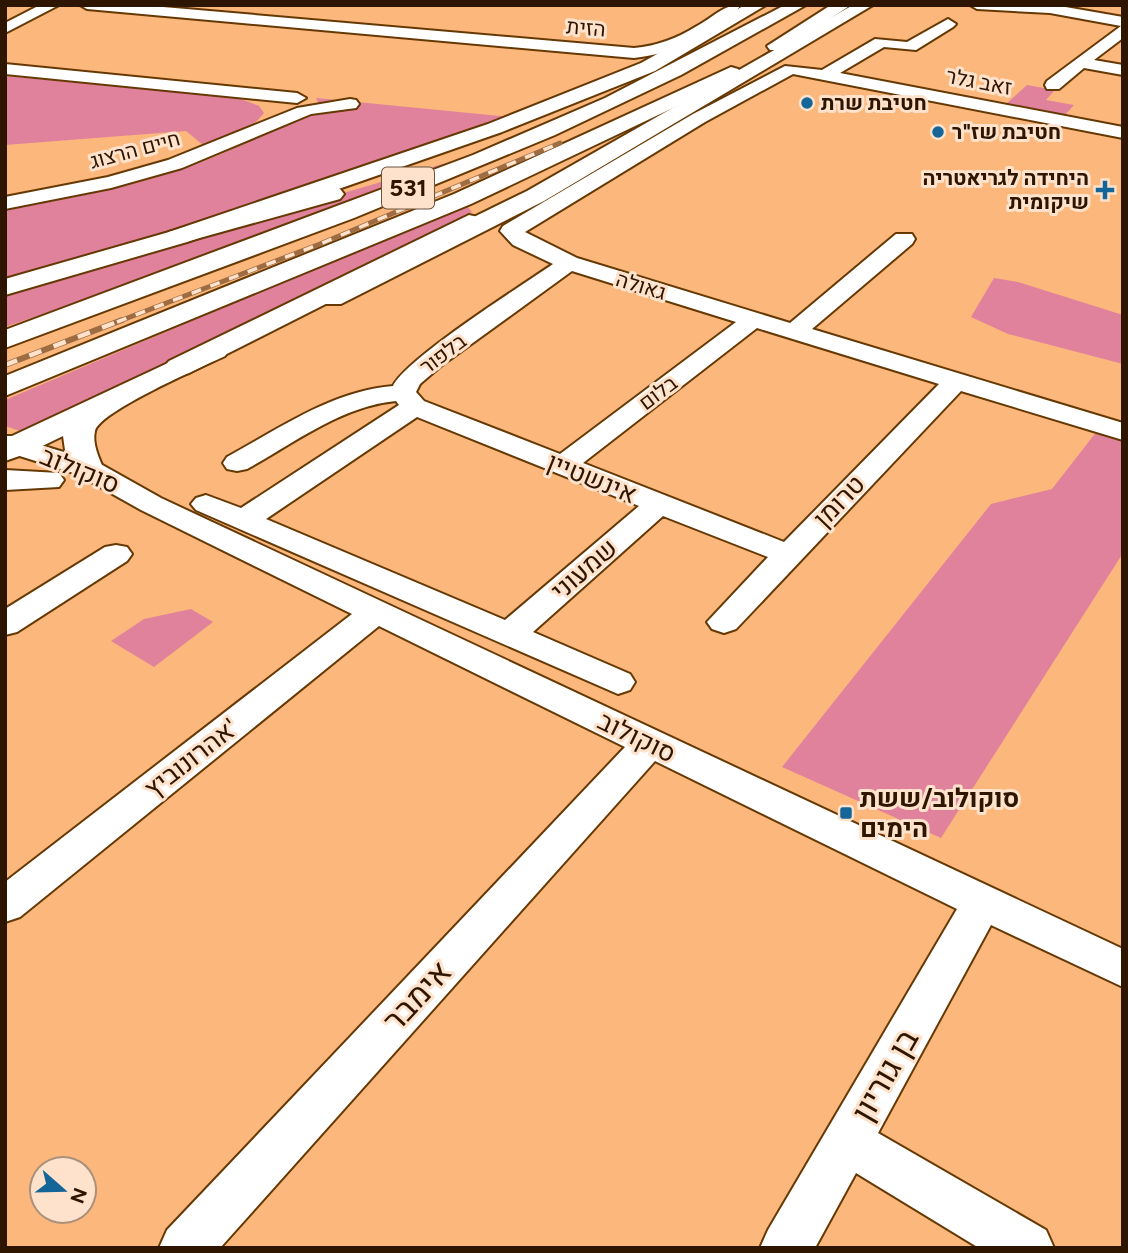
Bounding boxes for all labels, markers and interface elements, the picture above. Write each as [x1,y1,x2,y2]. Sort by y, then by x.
street label: הזית [565,13,607,42]
street label: זאב גלר [944,63,1014,100]
place label: חטיבת שרת [821,90,927,115]
marker: חטיבת שרת [799,95,815,111]
place label: חטיבת שז"ר [952,119,1061,144]
marker: חטיבת שז"ר [930,124,946,140]
street label: חיים הרצוג [87,125,183,174]
place label: היחידה לגריאטריה שיקומית [923,165,1089,214]
road number: 531 [382,168,434,208]
marker: היחידה לגריאטריה שיקומית [1095,180,1115,200]
street label: גאולה [613,266,669,305]
street label: בלפור [415,328,471,379]
street label: בלום [634,370,682,415]
street label: סוקולוב [36,440,124,500]
street label: אינשטיין [543,446,641,510]
street label: טרומן [806,468,872,534]
street label: שמעוני [544,532,624,606]
street label: סוקולוב [593,704,681,770]
street label: אהרונוביץ' [138,711,244,805]
place label: סוקולוב/ששת הימים [860,782,1019,844]
marker: סוקולוב/ששת הימים [838,805,854,821]
street label: אימבר [375,953,459,1039]
street label: בן גוריון [844,1022,926,1128]
north arrow [28,1155,98,1225]
text: N [65,1185,92,1206]

